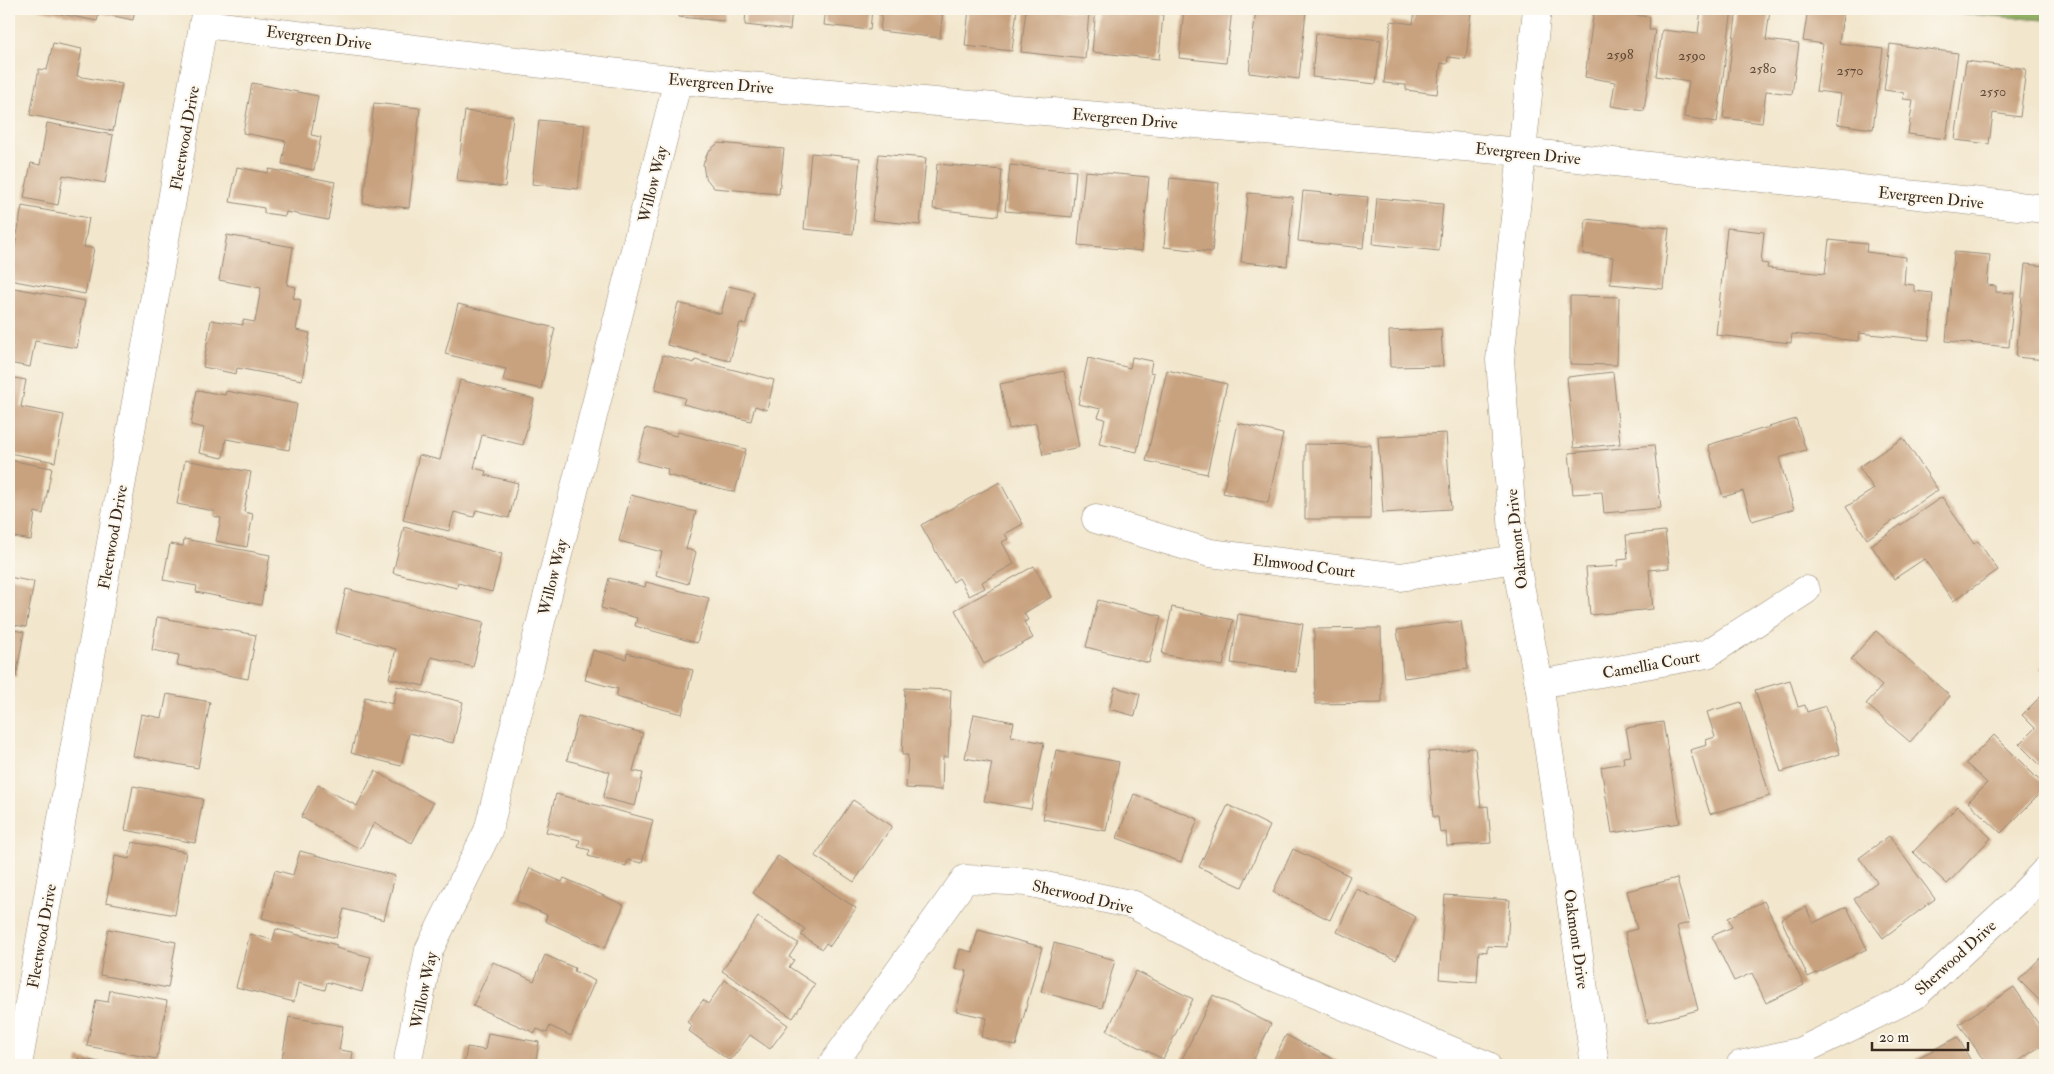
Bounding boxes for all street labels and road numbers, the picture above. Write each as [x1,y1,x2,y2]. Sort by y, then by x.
street label: Evergreen Drive [265,22,373,54]
street label: Evergreen Drive [667,69,775,99]
street label: Fleetwood Drive [166,84,204,192]
street label: Evergreen Drive [1071,104,1179,134]
street label: Evergreen Drive [1474,139,1582,170]
street label: Willow Way [634,143,672,225]
street label: Evergreen Drive [1877,183,1985,214]
street label: Fleetwood Drive [94,483,132,591]
street label: Oakmont Drive [1502,488,1532,590]
street label: Willow Way [534,536,572,618]
street label: Elmwood Court [1252,550,1356,582]
street label: Camellia Court [1601,647,1701,683]
street label: Sherwood Drive [1030,876,1136,918]
street label: Fleetwood Drive [23,882,61,990]
street label: Oakmont Drive [1559,888,1593,991]
street label: Sherwood Drive [1911,916,2001,1000]
street label: Willow Way [406,949,442,1031]

